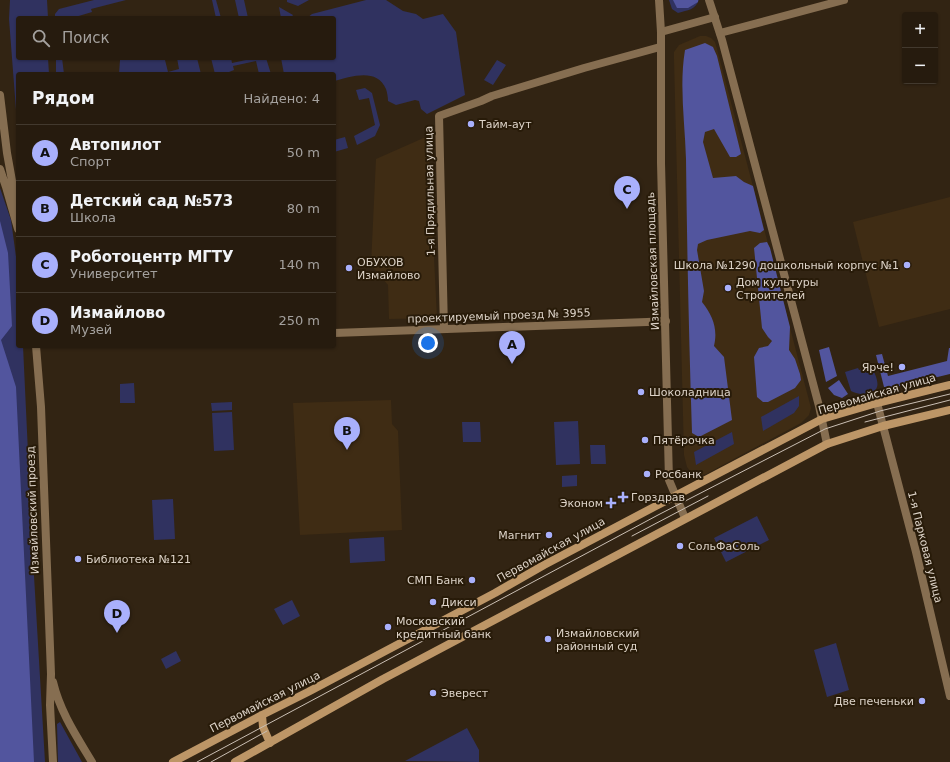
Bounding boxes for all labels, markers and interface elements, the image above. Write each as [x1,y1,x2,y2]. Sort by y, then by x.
map controls [902,12,938,84]
button: + [902,12,938,48]
search box [16,16,336,60]
icon: search [30,27,52,49]
text: Поиск [62,29,110,47]
button: − [902,48,938,84]
text: Рядом [32,88,95,108]
text: Найдено: 4 [244,91,320,106]
place label: Тайм-аут [478,118,532,131]
marker: Тайм-аут [466,119,476,129]
street label: 1-я Прядильная улица [422,126,438,256]
text: Автопилот [70,136,161,154]
text: A [40,145,50,160]
text: 50 m [287,145,320,160]
text: Спорт [70,154,111,169]
pin: C [614,176,640,209]
text: Детский сад №573 [70,192,233,210]
street label: Измайловская площадь [644,192,662,330]
text: B [40,201,50,216]
text: 80 m [287,201,320,216]
text: Школа [70,210,116,225]
text: Роботоцентр МГТУ [70,248,234,266]
place label: ОБУХОВ Измайлово [357,256,421,282]
text: C [40,257,50,272]
text: 140 m [278,257,320,272]
place label: Школа №1290 дошкольный корпус №1 [674,259,899,272]
marker: Школа №1290 дошкольный корпус №1 [902,260,912,270]
marker: ОБУХОВ Измайлово [344,263,354,273]
text: Университет [70,266,158,281]
place label: Дом культуры Строителей [736,276,818,302]
marker: Дом культуры Строителей [723,283,733,293]
text: Измайлово [70,304,165,322]
street label: проектируемый проезд № 3955 [407,306,591,326]
text: D [40,313,50,328]
text: 250 m [278,313,320,328]
text: Музей [70,322,112,337]
pin: A [499,331,525,364]
your location [418,333,438,353]
place label: Ярче! [862,361,894,374]
marker: Ярче! [897,362,907,372]
street label: Первомайская улица [817,371,937,417]
place label: Шоколадница [649,386,731,399]
marker: Шоколадница [636,387,646,397]
pin: B [334,417,360,450]
place label: Пятёрочка [653,434,715,447]
marker: Пятёрочка [640,435,650,445]
street label: Измайловский проезд [24,445,42,574]
place label: Росбанк [655,468,702,481]
marker: Росбанк [642,469,652,479]
street label: 1-я Парковая улица [905,490,945,604]
place label: Горздрав [631,491,685,504]
marker: Горздрав [618,492,628,502]
place label: Эконом [560,497,603,510]
marker: Эконом [606,498,616,508]
street label: Первомайская улица [495,515,607,585]
place label: Магнит [498,529,542,542]
marker: Магнит [544,530,554,540]
place label: СольФаСоль [688,540,760,553]
marker: СольФаСоль [675,541,685,551]
place label: Библиотека №121 [86,553,191,566]
marker: Библиотека №121 [73,554,83,564]
place label: СМП Банк [407,574,464,587]
marker: СМП Банк [467,575,477,585]
place label: Дикси [441,596,477,609]
marker: Дикси [428,597,438,607]
pin: D [104,600,130,633]
place label: Московский кредитный банк [396,615,492,641]
marker: Московский кредитный банк [383,622,393,632]
place label: Измайловский районный суд [556,627,640,653]
marker: Измайловский районный суд [543,634,553,644]
street label: Первомайская улица [208,669,322,735]
place label: Эверест [441,687,489,700]
marker: Эверест [428,688,438,698]
place label: Две печеньки [834,695,914,708]
marker: Две печеньки [917,696,927,706]

